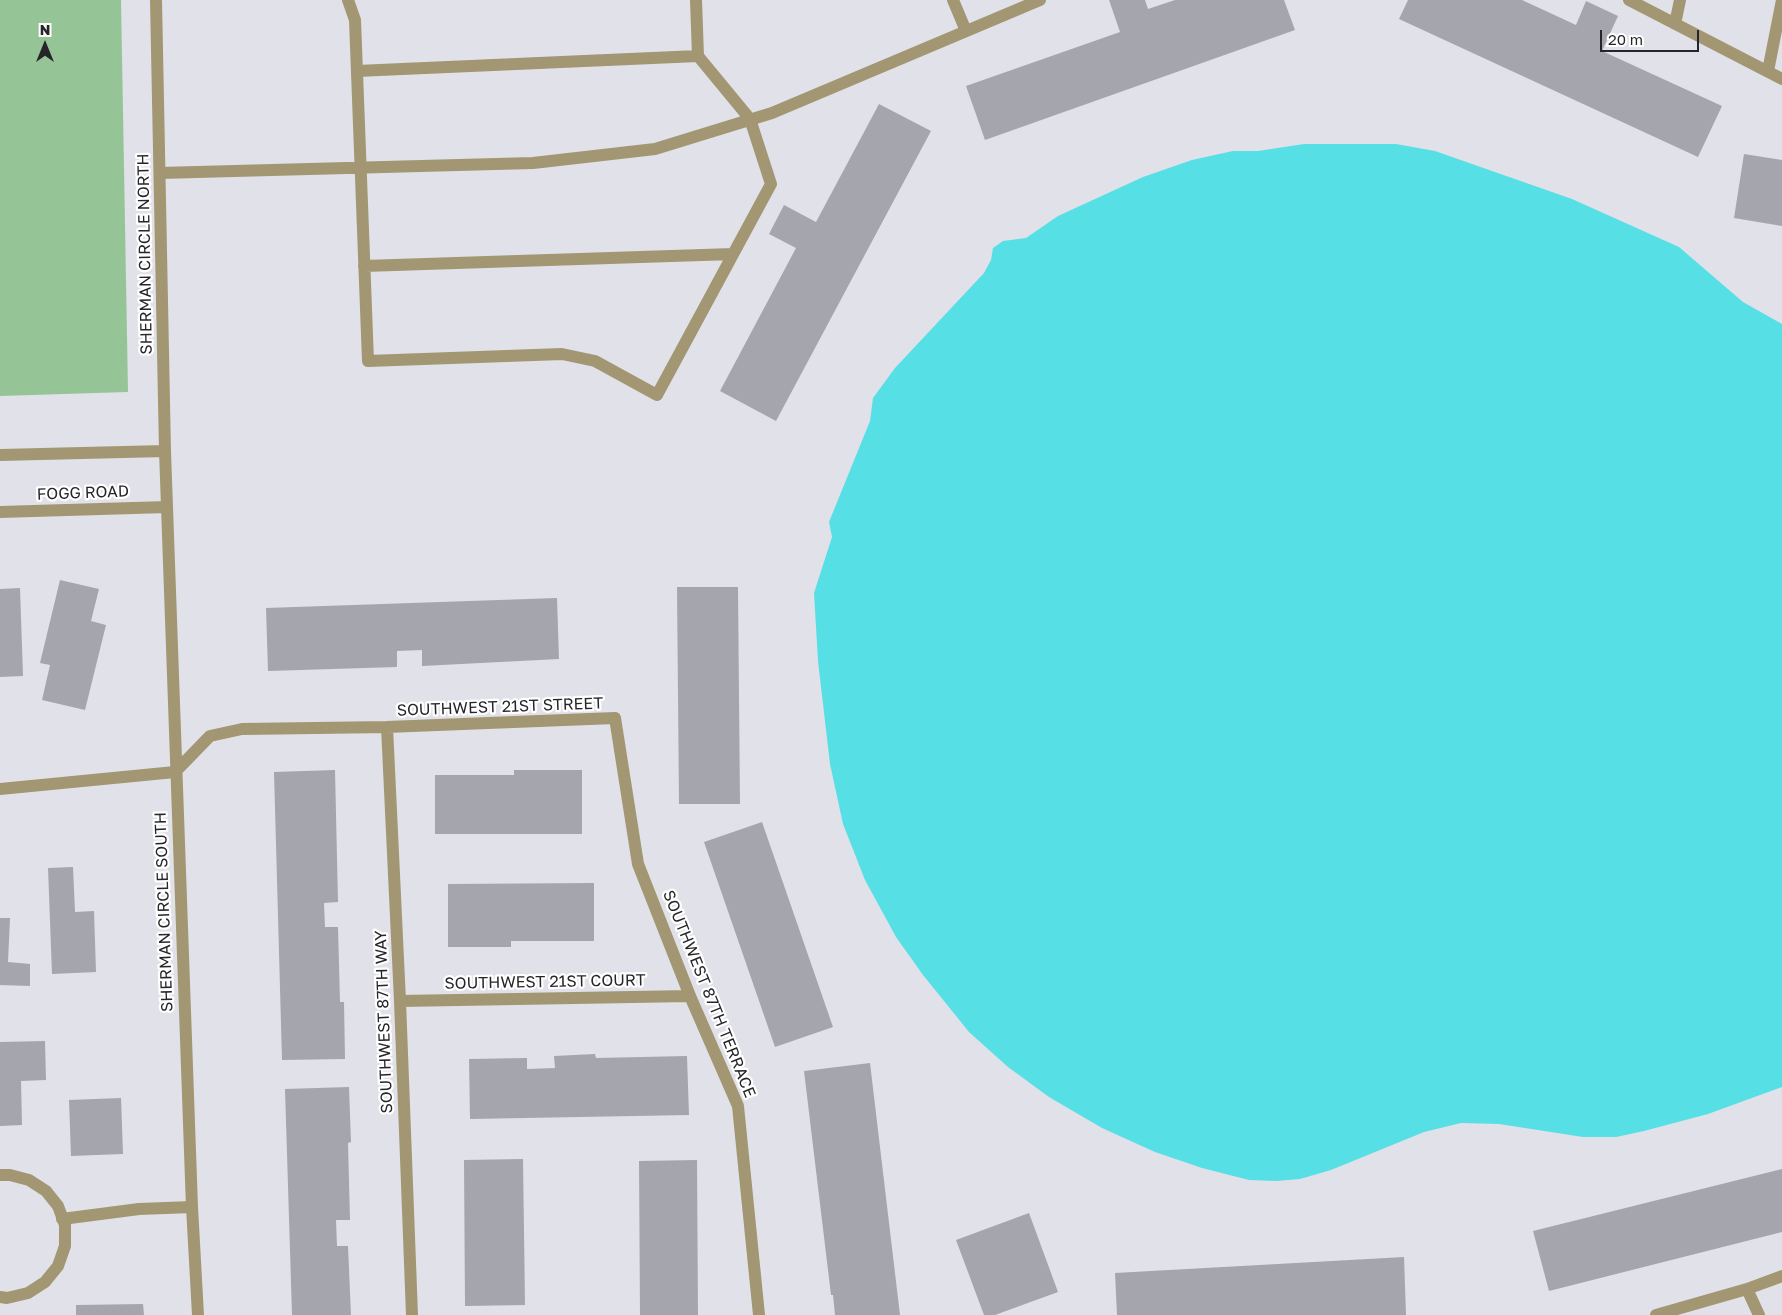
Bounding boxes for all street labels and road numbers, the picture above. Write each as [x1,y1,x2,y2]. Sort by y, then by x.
street label: SHERMAN CIRCLE NORTH [134,153,156,355]
street label: FOGG ROAD [37,482,129,504]
street label: SOUTHWEST 21ST STREET [396,694,604,720]
street label: SHERMAN CIRCLE SOUTH [151,812,177,1012]
street label: SOUTHWEST 87TH TERRACE [659,888,759,1100]
street label: SOUTHWEST 87TH WAY [371,930,397,1114]
street label: SOUTHWEST 21ST COURT [444,971,646,993]

